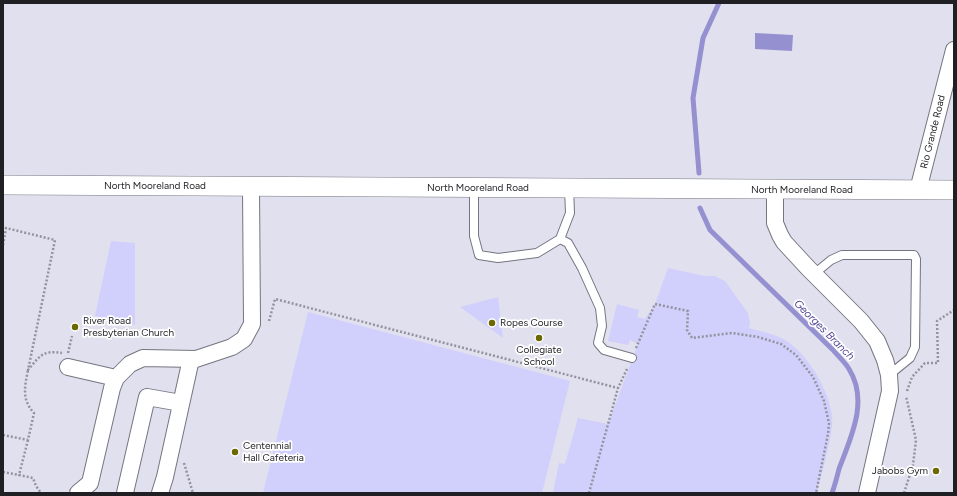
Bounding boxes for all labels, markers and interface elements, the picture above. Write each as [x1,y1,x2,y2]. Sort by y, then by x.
street label: Rio Grande Road [918,94,948,170]
street label: North Mooreland Road [104,180,206,192]
street label: North Mooreland Road [427,182,529,194]
street label: North Mooreland Road [751,184,853,196]
water label: Georges Branch [791,297,857,363]
place label: River Road Presbyterian Church [83,315,174,338]
place label: Ropes Course [500,317,563,329]
marker: Ropes Course [487,318,497,328]
marker: River Road Presbyterian Church [70,322,80,332]
marker: Collegiate School [534,333,544,343]
place label: Collegiate School [516,344,562,368]
place label: Centennial Hall Cafeteria [243,440,304,464]
marker: Centennial Hall Cafeteria [230,447,240,457]
place label: Jabobs Gym [872,465,928,477]
marker: Jabobs Gym [931,466,941,476]

